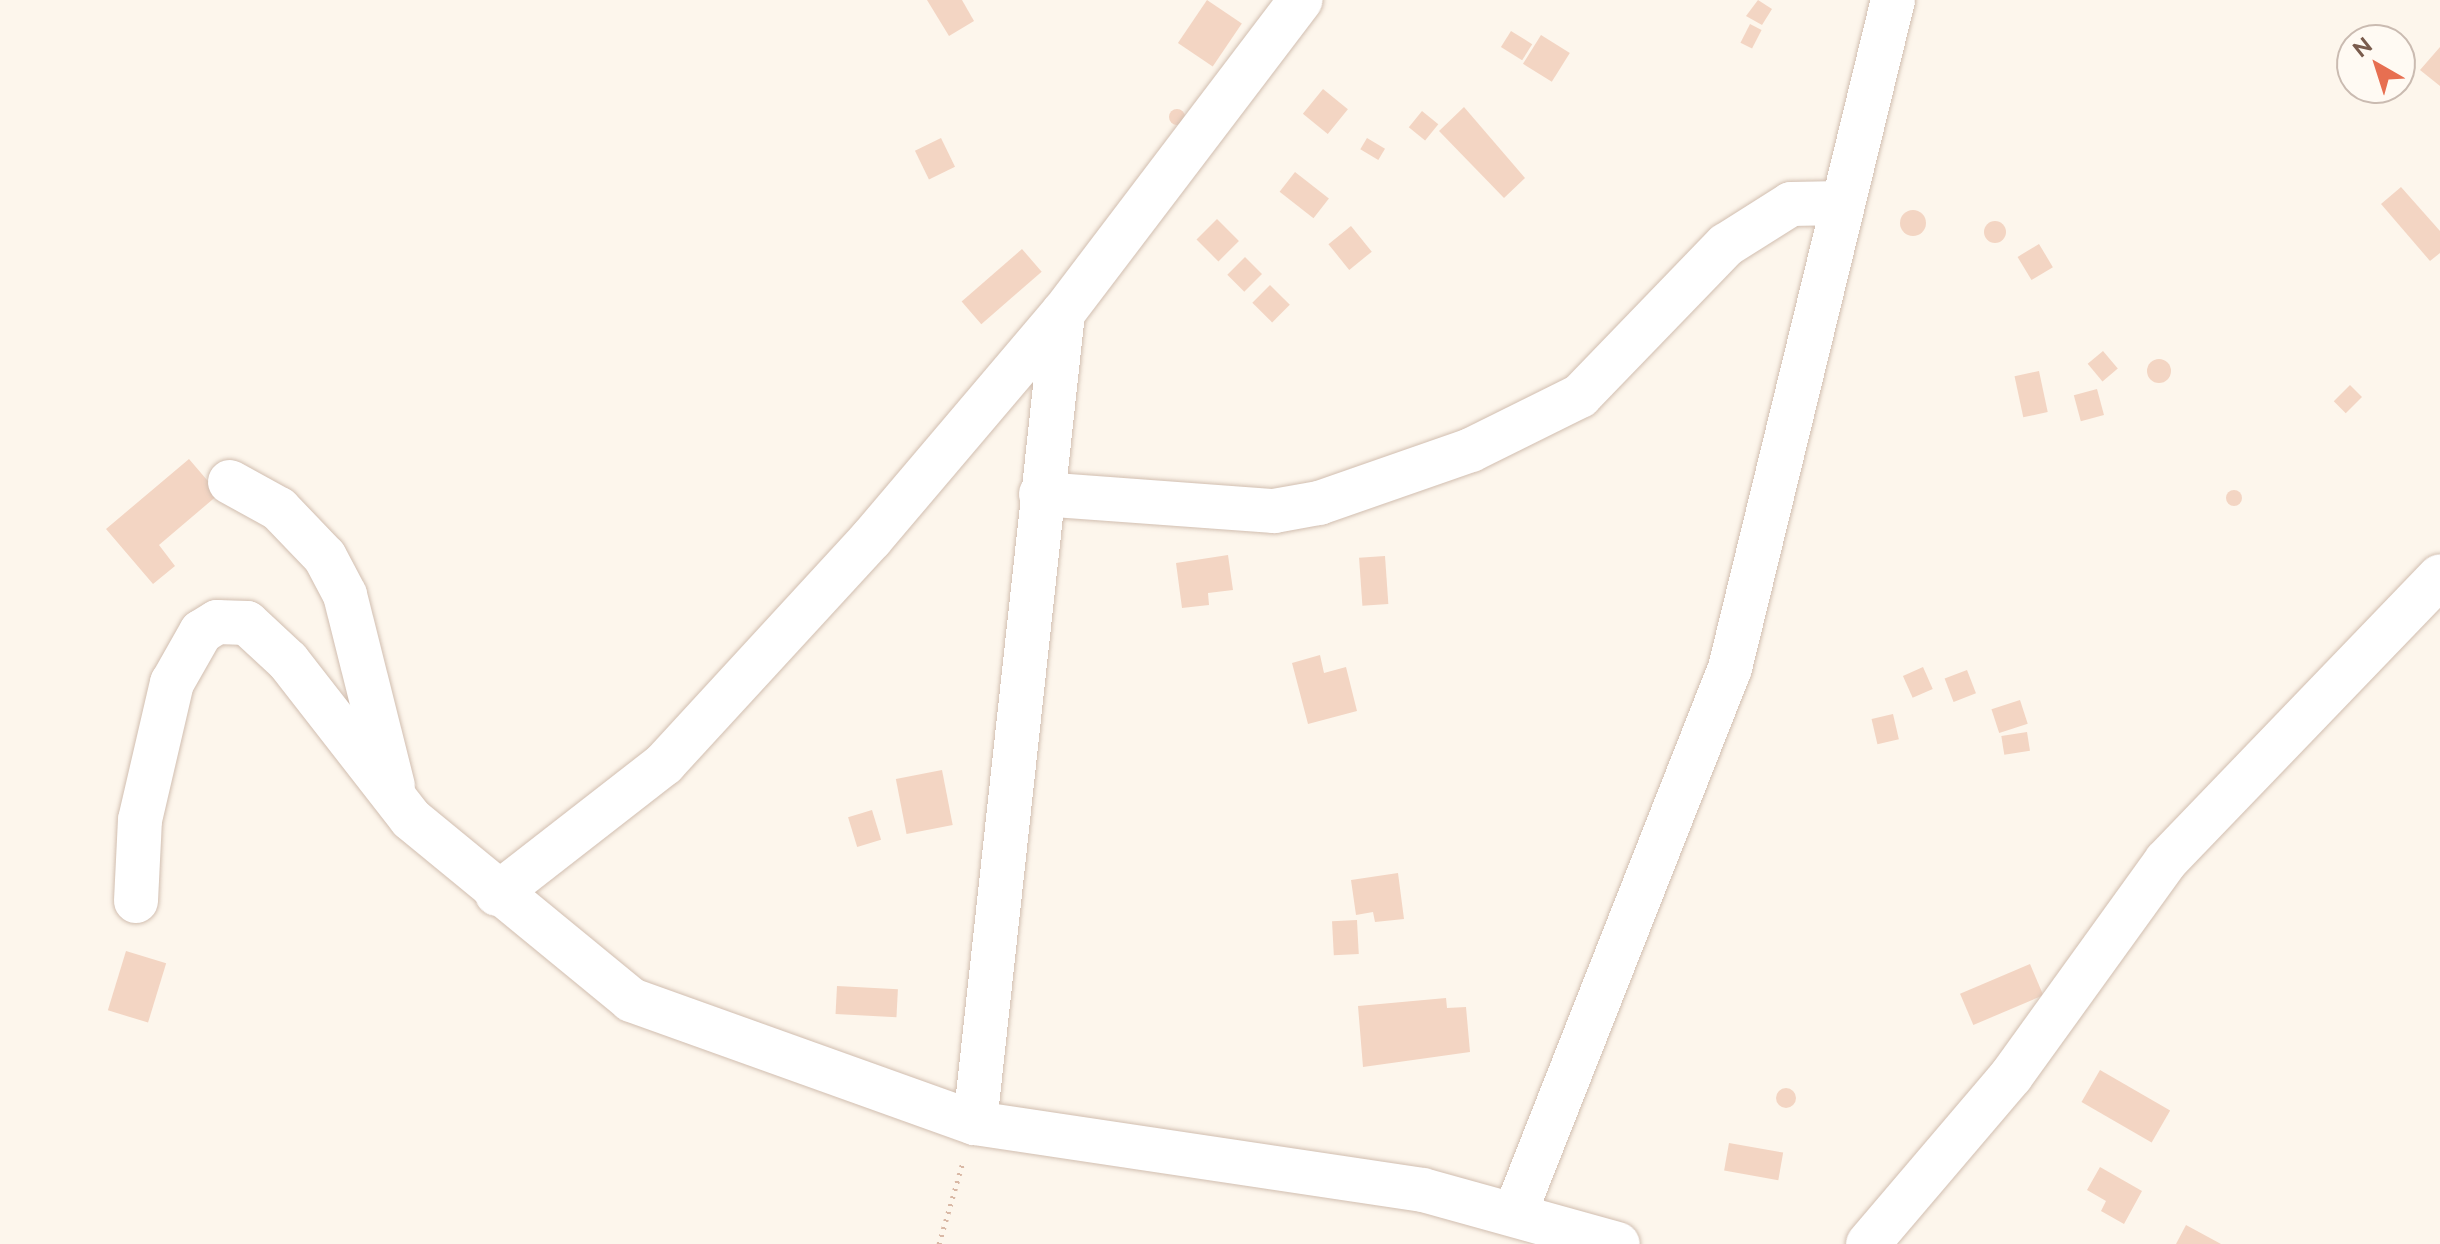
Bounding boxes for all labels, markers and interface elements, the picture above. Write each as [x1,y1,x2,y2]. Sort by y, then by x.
north arrow [2336,24,2416,104]
text: N [2347,32,2377,62]

